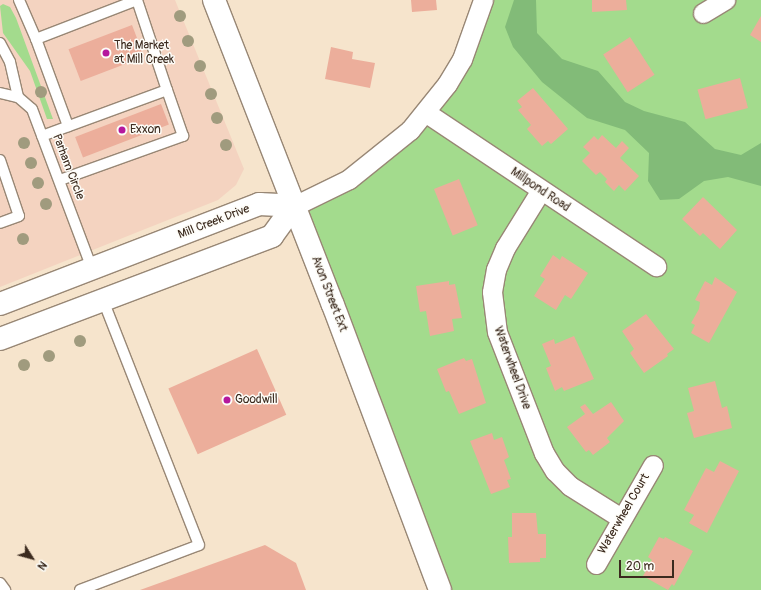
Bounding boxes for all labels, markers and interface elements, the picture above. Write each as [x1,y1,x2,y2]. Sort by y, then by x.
place label: The Market at Mill Creek [114,39,174,67]
marker: The Market at Mill Creek [101,48,111,58]
place label: Exxon [130,123,161,137]
marker: Exxon [117,125,127,135]
street label: Parham Circle [49,132,87,202]
street label: Millpond Road [508,165,572,215]
street label: Mill Creek Drive [176,202,252,242]
street label: Avon Street Ext [308,254,350,334]
street label: Waterwheel Drive [490,325,534,411]
place label: Goodwill [235,393,278,407]
marker: Goodwill [222,395,232,405]
street label: Waterwheel Court [595,471,653,557]
north arrow [12,538,52,578]
scale bar [621,552,676,578]
text: N [35,559,49,572]
text: 20 m [626,559,654,574]

